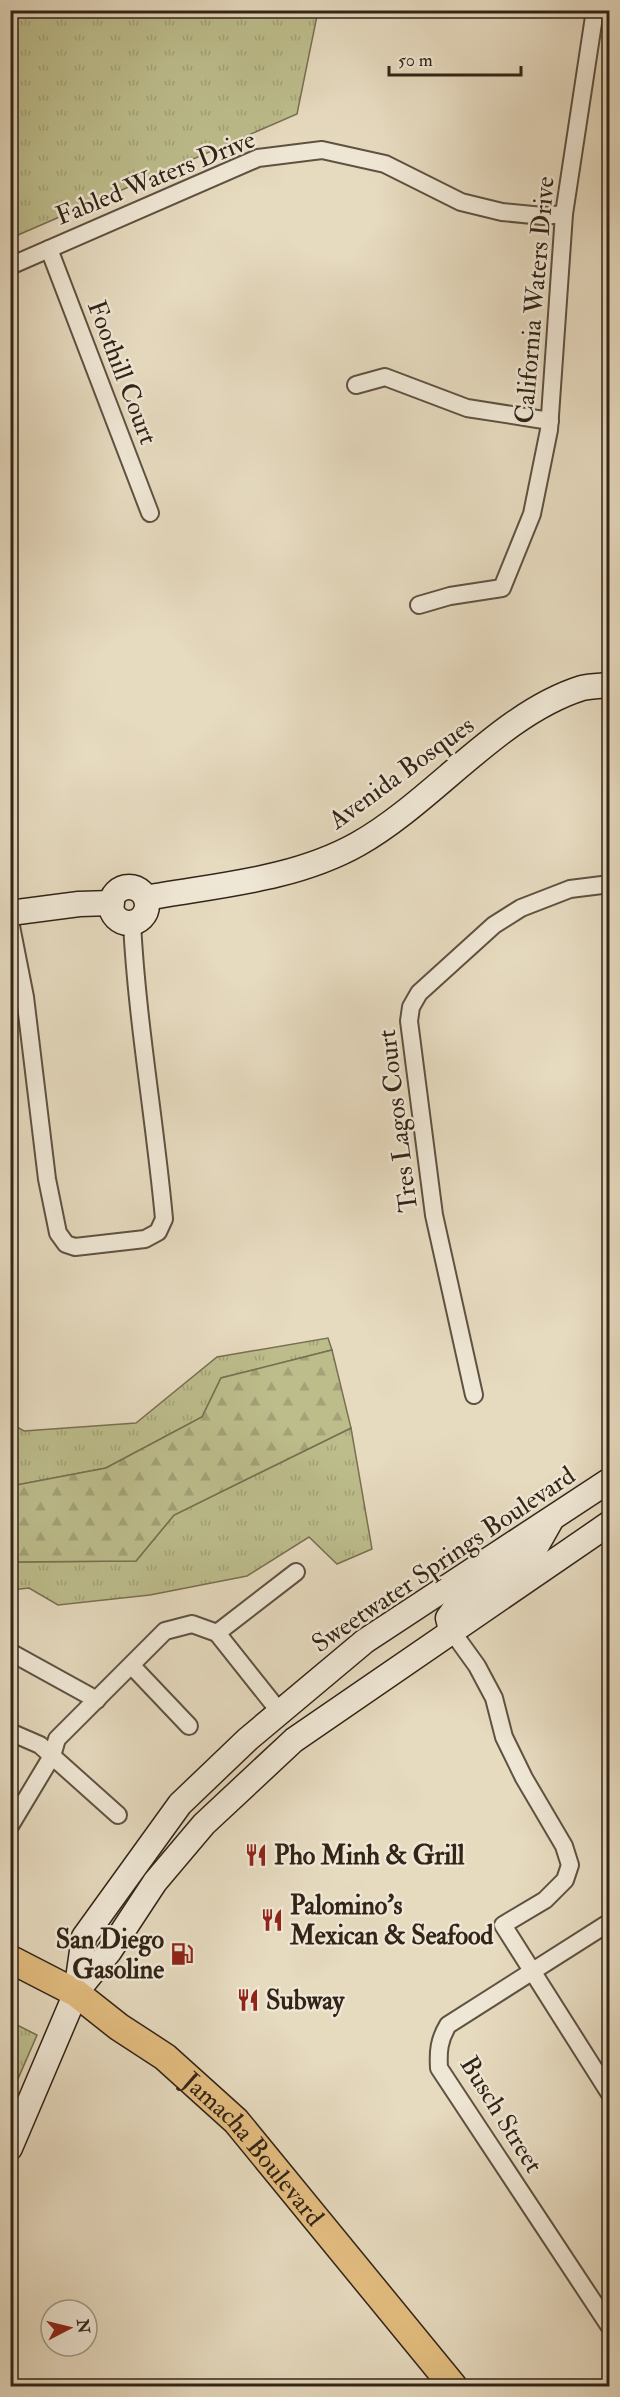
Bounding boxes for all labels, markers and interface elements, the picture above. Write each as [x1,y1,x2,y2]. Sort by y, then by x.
scale bar [389,39,521,77]
text: 50 m [398,49,433,72]
street label: Fabled Waters Drive [51,123,260,233]
street label: California Waters Drive [508,175,562,425]
street label: Foothill Court [80,296,164,449]
street label: Avenida Bosques [322,709,481,837]
street label: Tres Lagos Court [371,1028,425,1214]
street label: Sweetwater Springs Boulevard [306,1460,582,1661]
place label: Pho Minh & Grill [274,1840,465,1872]
restaurant icon: Pho Minh & Grill [243,1842,269,1868]
place label: Palomino's Mexican & Seafood [289,1890,494,1952]
restaurant icon: Palomino's Mexican & Seafood [259,1907,285,1933]
place label: San Diego Gasoline [56,1924,164,1986]
fuel station icon: San Diego Gasoline [169,1941,195,1967]
place label: Subway [266,1985,346,2018]
restaurant icon: Subway [235,1987,261,2013]
street label: Busch Street [453,2050,550,2179]
street label: Jamacha Boulevard [175,2065,331,2233]
north arrow [39,2298,99,2358]
text: N [72,2317,94,2335]

